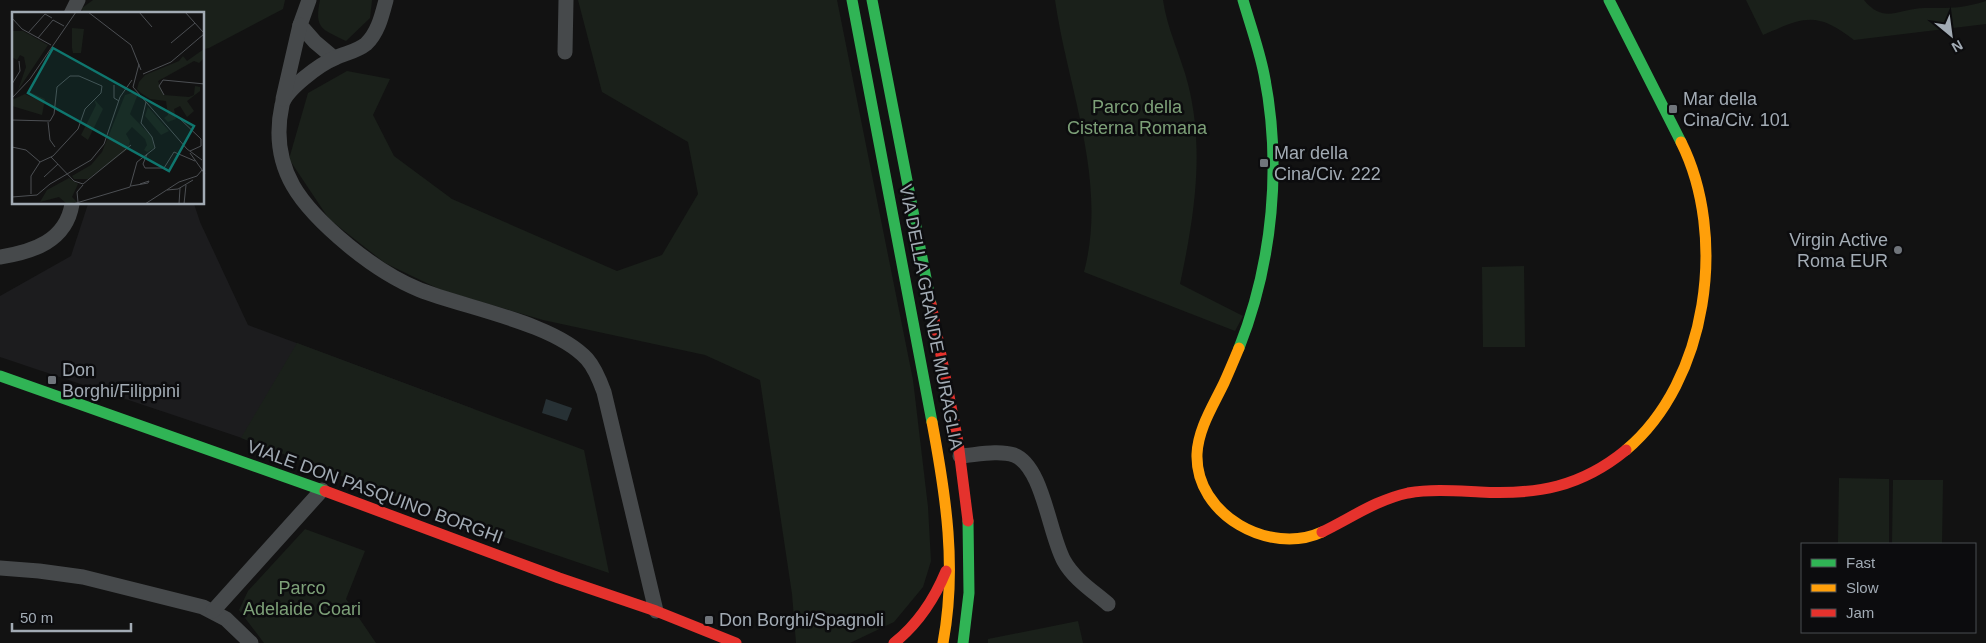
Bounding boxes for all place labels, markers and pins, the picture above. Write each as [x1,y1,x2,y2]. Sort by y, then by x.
place label: Mar della Cina/Civ. 101 [1683,89,1790,130]
marker: Mar della Cina/Civ. 101 [1667,103,1679,115]
place label: Mar della Cina/Civ. 222 [1274,143,1381,184]
marker: Mar della Cina/Civ. 222 [1258,157,1270,169]
place label: Virgin Active Roma EUR [1789,230,1888,271]
marker: Virgin Active Roma EUR [1892,244,1904,256]
place label: Don Borghi/Filippini [62,360,180,401]
marker: Don Borghi/Filippini [46,374,58,386]
place label: Don Borghi/Spagnoli [719,610,884,630]
marker: Don Borghi/Spagnoli [703,614,715,626]

